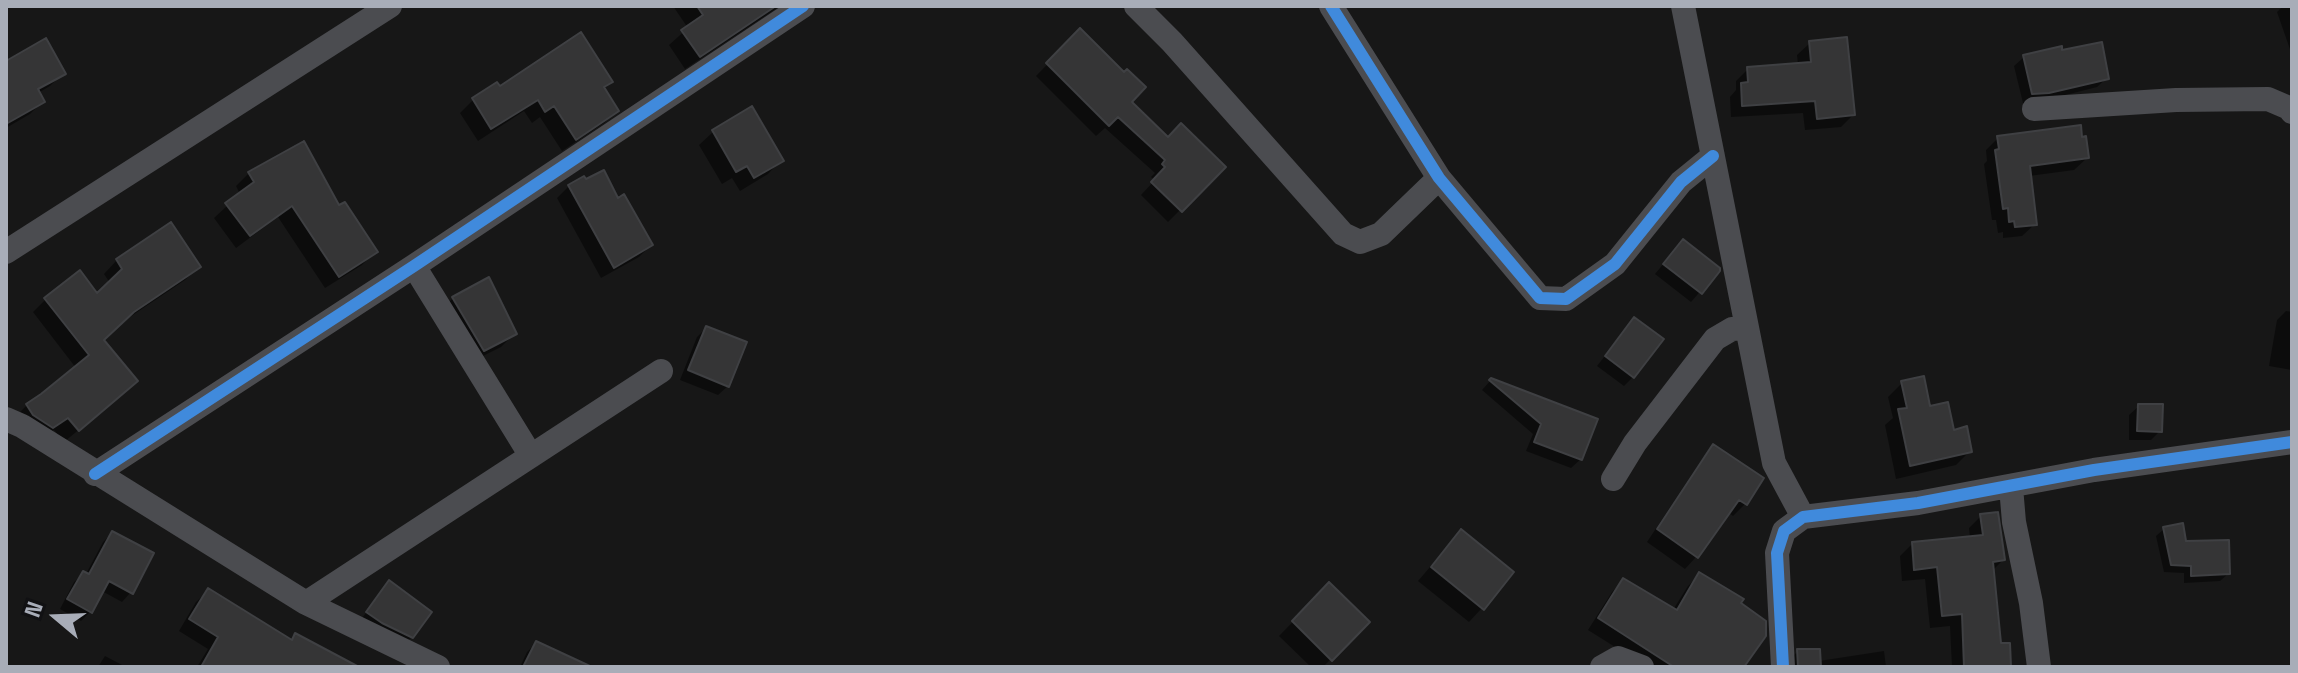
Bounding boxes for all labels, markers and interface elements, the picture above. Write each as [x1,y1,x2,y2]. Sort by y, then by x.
north arrow [16,577,96,657]
text: N [18,598,49,621]

